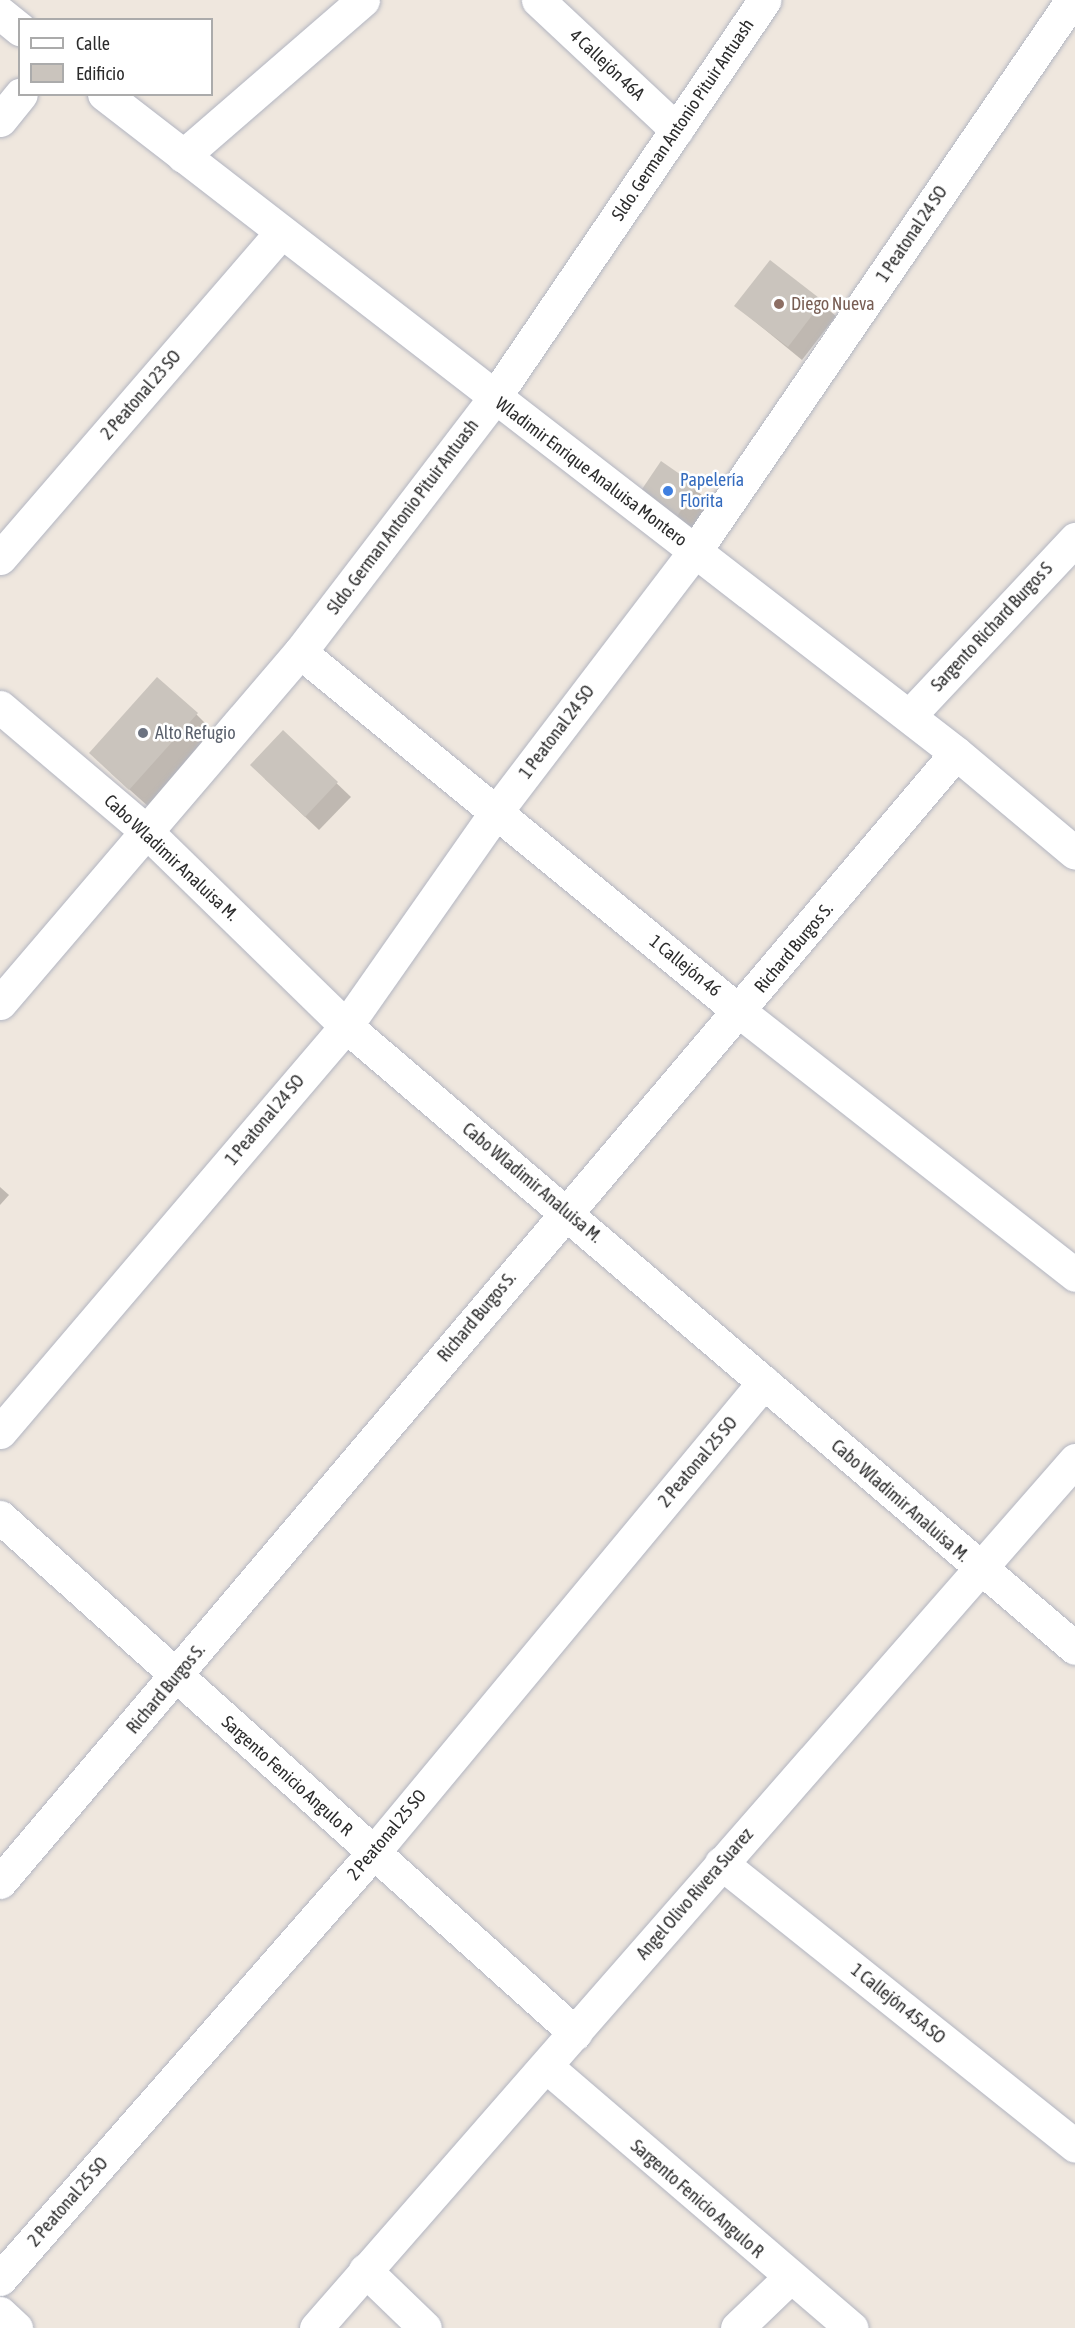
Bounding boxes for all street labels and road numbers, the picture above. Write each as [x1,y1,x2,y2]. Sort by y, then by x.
street label: Sldo. German Antonio Pituir Antuash [607,15,759,225]
street label: 4 Callejón 46A [565,25,649,105]
street label: 1 Peatonal 24 SO [872,182,952,286]
street label: 2 Peatonal 23 SO [96,346,186,444]
street label: Wladimir Enrique Analuisa Montero [491,393,691,551]
street label: Sldo. German Antonio Pituir Antuash [323,415,483,619]
street label: Sargento Richard Burgos S [927,558,1057,696]
street label: 1 Peatonal 24 SO [515,681,599,783]
street label: Cabo Wladimir Analuisa M. [99,790,243,926]
street label: Richard Burgos S. [750,899,838,997]
street label: 1 Callejón 46 [645,931,725,1001]
street label: 1 Peatonal 24 SO [221,1070,309,1170]
street label: Cabo Wladimir Analuisa M. [458,1118,606,1248]
street label: Richard Burgos S. [433,1268,521,1366]
street label: 2 Peatonal 25 SO [654,1412,742,1512]
street label: Cabo Wladimir Analuisa M. [827,1435,973,1567]
street label: Richard Burgos S. [122,1640,210,1738]
street label: Sargento Fenicio Angulo R [217,1711,357,1841]
street label: 2 Peatonal 25 SO [343,1785,431,1885]
street label: Angel Olivo Rivera Suarez [632,1824,758,1964]
street label: 1 Callejón 45A SO [847,1959,949,2049]
street label: Sargento Fenicio Angulo R [626,2135,768,2263]
street label: 2 Peatonal 25 SO [23,2153,113,2251]

